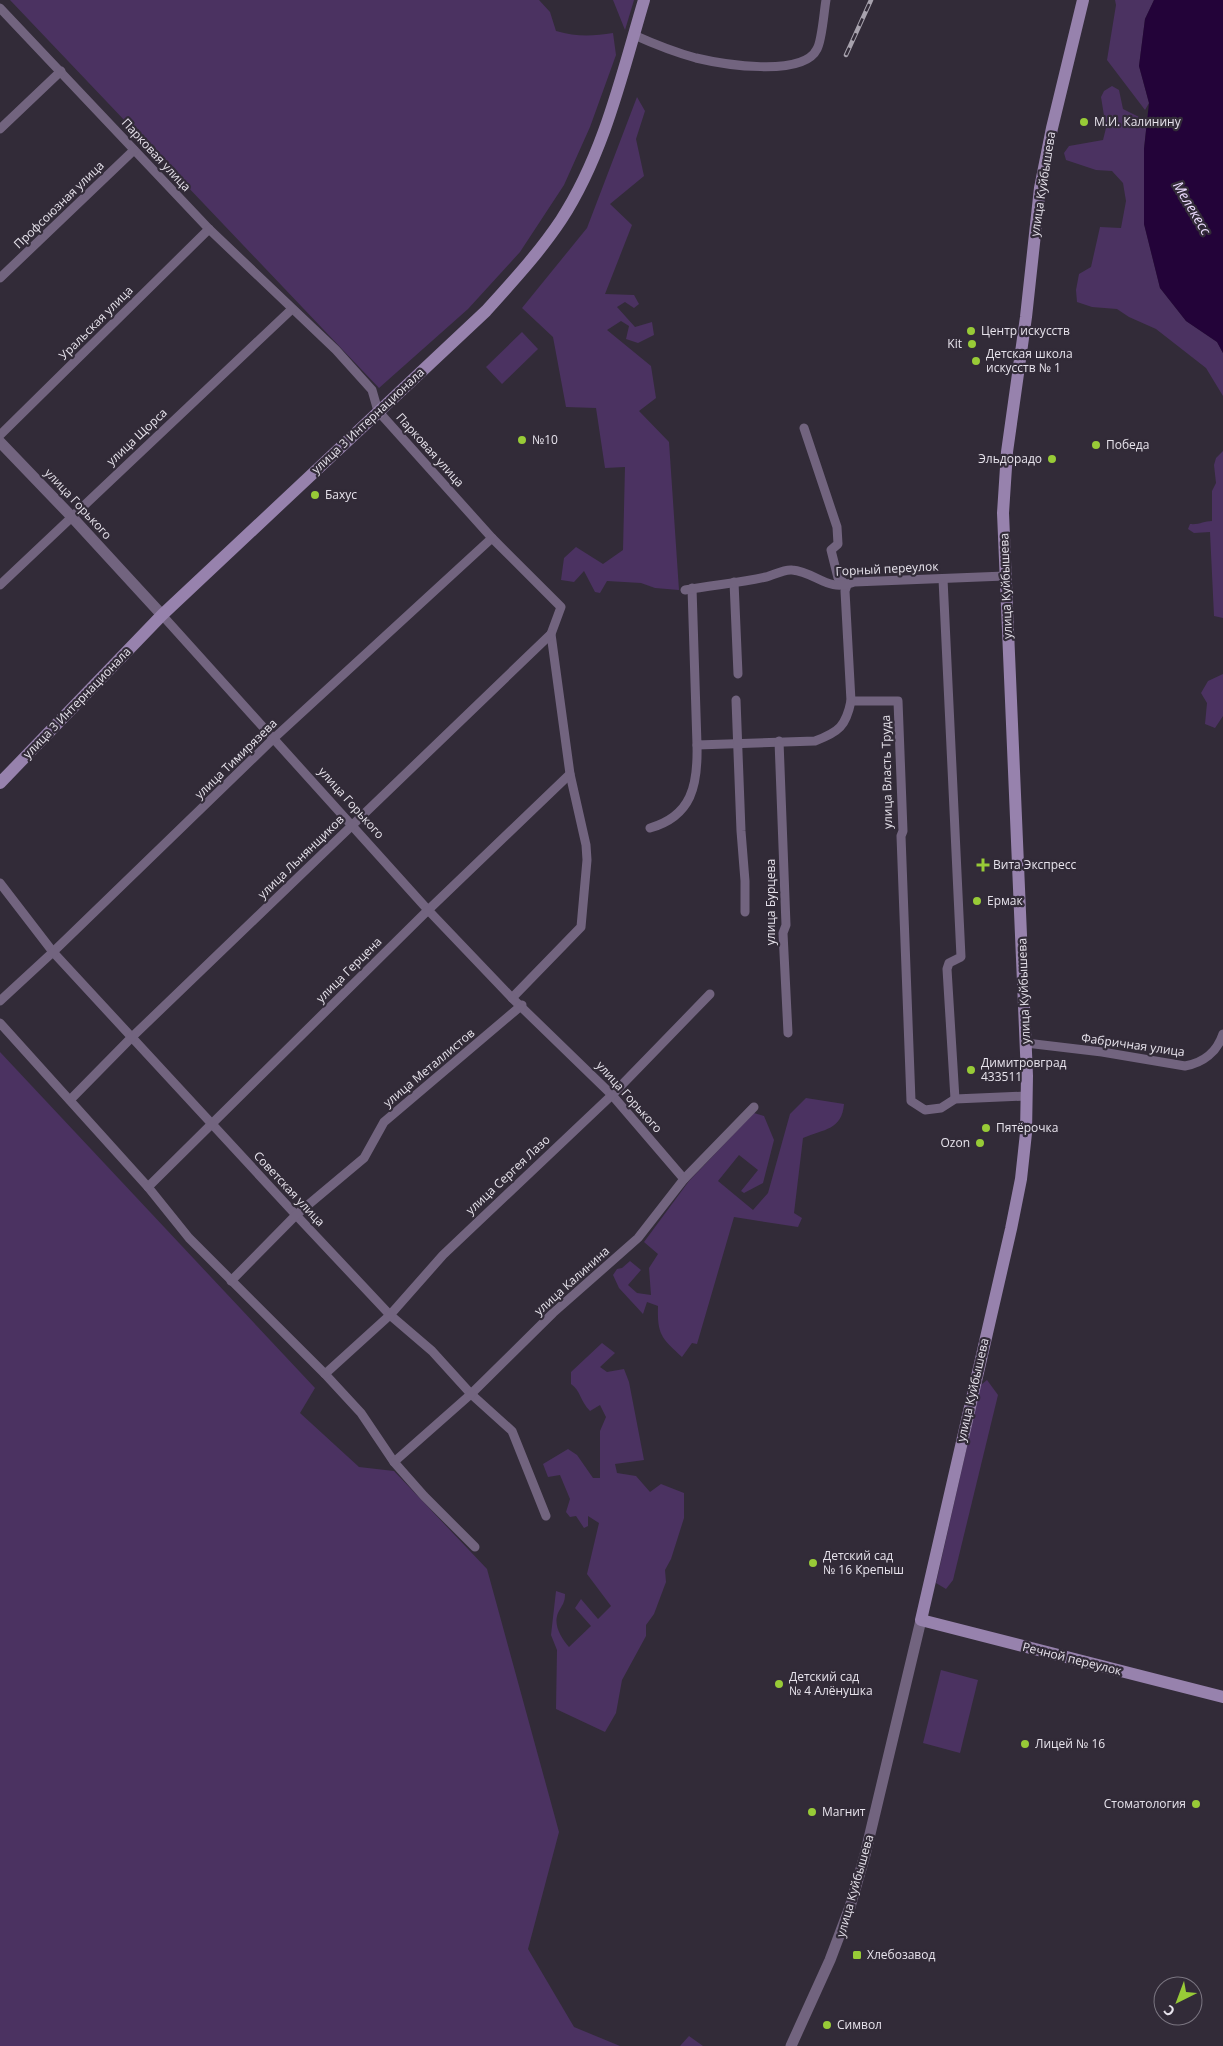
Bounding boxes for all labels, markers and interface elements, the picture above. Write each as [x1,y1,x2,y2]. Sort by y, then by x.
place label: М.И. Калинину [1094,113,1182,130]
street label: Парковая улица [118,114,195,195]
marker: М.И. Калинину [1078,116,1090,128]
street label: улица Куйбышева [1026,130,1059,238]
street label: Профсоюзная улица [10,157,107,252]
water label: Мелекесс [1169,177,1216,239]
street label: Уральская улица [55,282,136,363]
place label: Центр искусств [981,322,1070,339]
marker: Центр искусств [965,325,977,337]
place label: Kit [947,335,962,352]
marker: Kit [966,338,978,350]
place label: Детская школа искусств № 1 [986,345,1073,376]
marker: Детская школа искусств № 1 [970,355,982,367]
street label: улица 3 Интернационала [308,364,428,478]
street label: улица Щорса [103,404,171,469]
street label: Парковая улица [393,409,468,490]
place label: №10 [532,431,558,448]
marker: №10 [516,434,528,446]
place label: Победа [1106,436,1149,453]
marker: Победа [1090,439,1102,451]
place label: Эльдорадо [978,450,1042,467]
marker: Эльдорадо [1046,453,1058,465]
street label: улица Горького [41,464,116,543]
place label: Бахус [325,486,357,503]
marker: Бахус [309,489,321,501]
street label: улица Куйбышева [995,533,1016,639]
street label: Горный переулок [835,557,940,580]
street label: улица 3 Интернационала [19,643,134,762]
street label: улица Тимирязева [191,715,281,802]
street label: улица Власть Труда [877,715,896,829]
street label: улица Горького [314,763,388,842]
street label: улица Льнянщиков [254,811,348,902]
place label: Вита Экспресс [993,856,1077,873]
street label: улица Бурцева [762,859,779,945]
marker: Вита Экспресс [977,859,989,871]
place label: Ермак [987,892,1023,909]
marker: Ермак [971,895,983,907]
street label: улица Герцена [312,933,385,1006]
street label: улица Куйбышева [1013,938,1034,1044]
street label: улица Металлистов [379,1024,478,1111]
street label: Фабричная улица [1080,1029,1186,1060]
place label: Димитровград 433511 [981,1054,1067,1085]
street label: улица Горького [592,1057,666,1136]
marker: Димитровград 433511 [965,1064,977,1076]
place label: Пятёрочка [996,1119,1058,1136]
marker: Пятёрочка [980,1122,992,1134]
street label: улица Сергея Лазо [462,1131,553,1218]
place label: Ozon [940,1134,970,1151]
marker: Ozon [974,1137,986,1149]
street label: Советская улица [250,1147,329,1230]
street label: улица Калинина [530,1242,613,1319]
street label: улица Куйбышева [952,1336,993,1443]
place label: Детский сад № 16 Крепыш [823,1547,904,1578]
marker: Детский сад № 16 Крепыш [807,1557,819,1569]
street label: Речной переулок [1021,1638,1124,1679]
place label: Детский сад № 4 Алёнушка [789,1668,873,1699]
marker: Детский сад № 4 Алёнушка [773,1678,785,1690]
place label: Лицей № 16 [1035,1735,1105,1752]
marker: Лицей № 16 [1019,1738,1031,1750]
place label: Стоматология [1104,1795,1186,1812]
marker: Стоматология [1190,1798,1202,1810]
place label: Магнит [822,1803,866,1820]
marker: Магнит [806,1806,818,1818]
street label: улица Куйбышева [832,1833,877,1939]
place label: Хлебозавод [867,1946,935,1963]
marker: Хлебозавод [851,1949,863,1961]
north arrow [1153,1976,1203,2026]
text: С [1159,2001,1179,2021]
place label: Символ [837,2016,882,2033]
marker: Символ [821,2019,833,2031]

